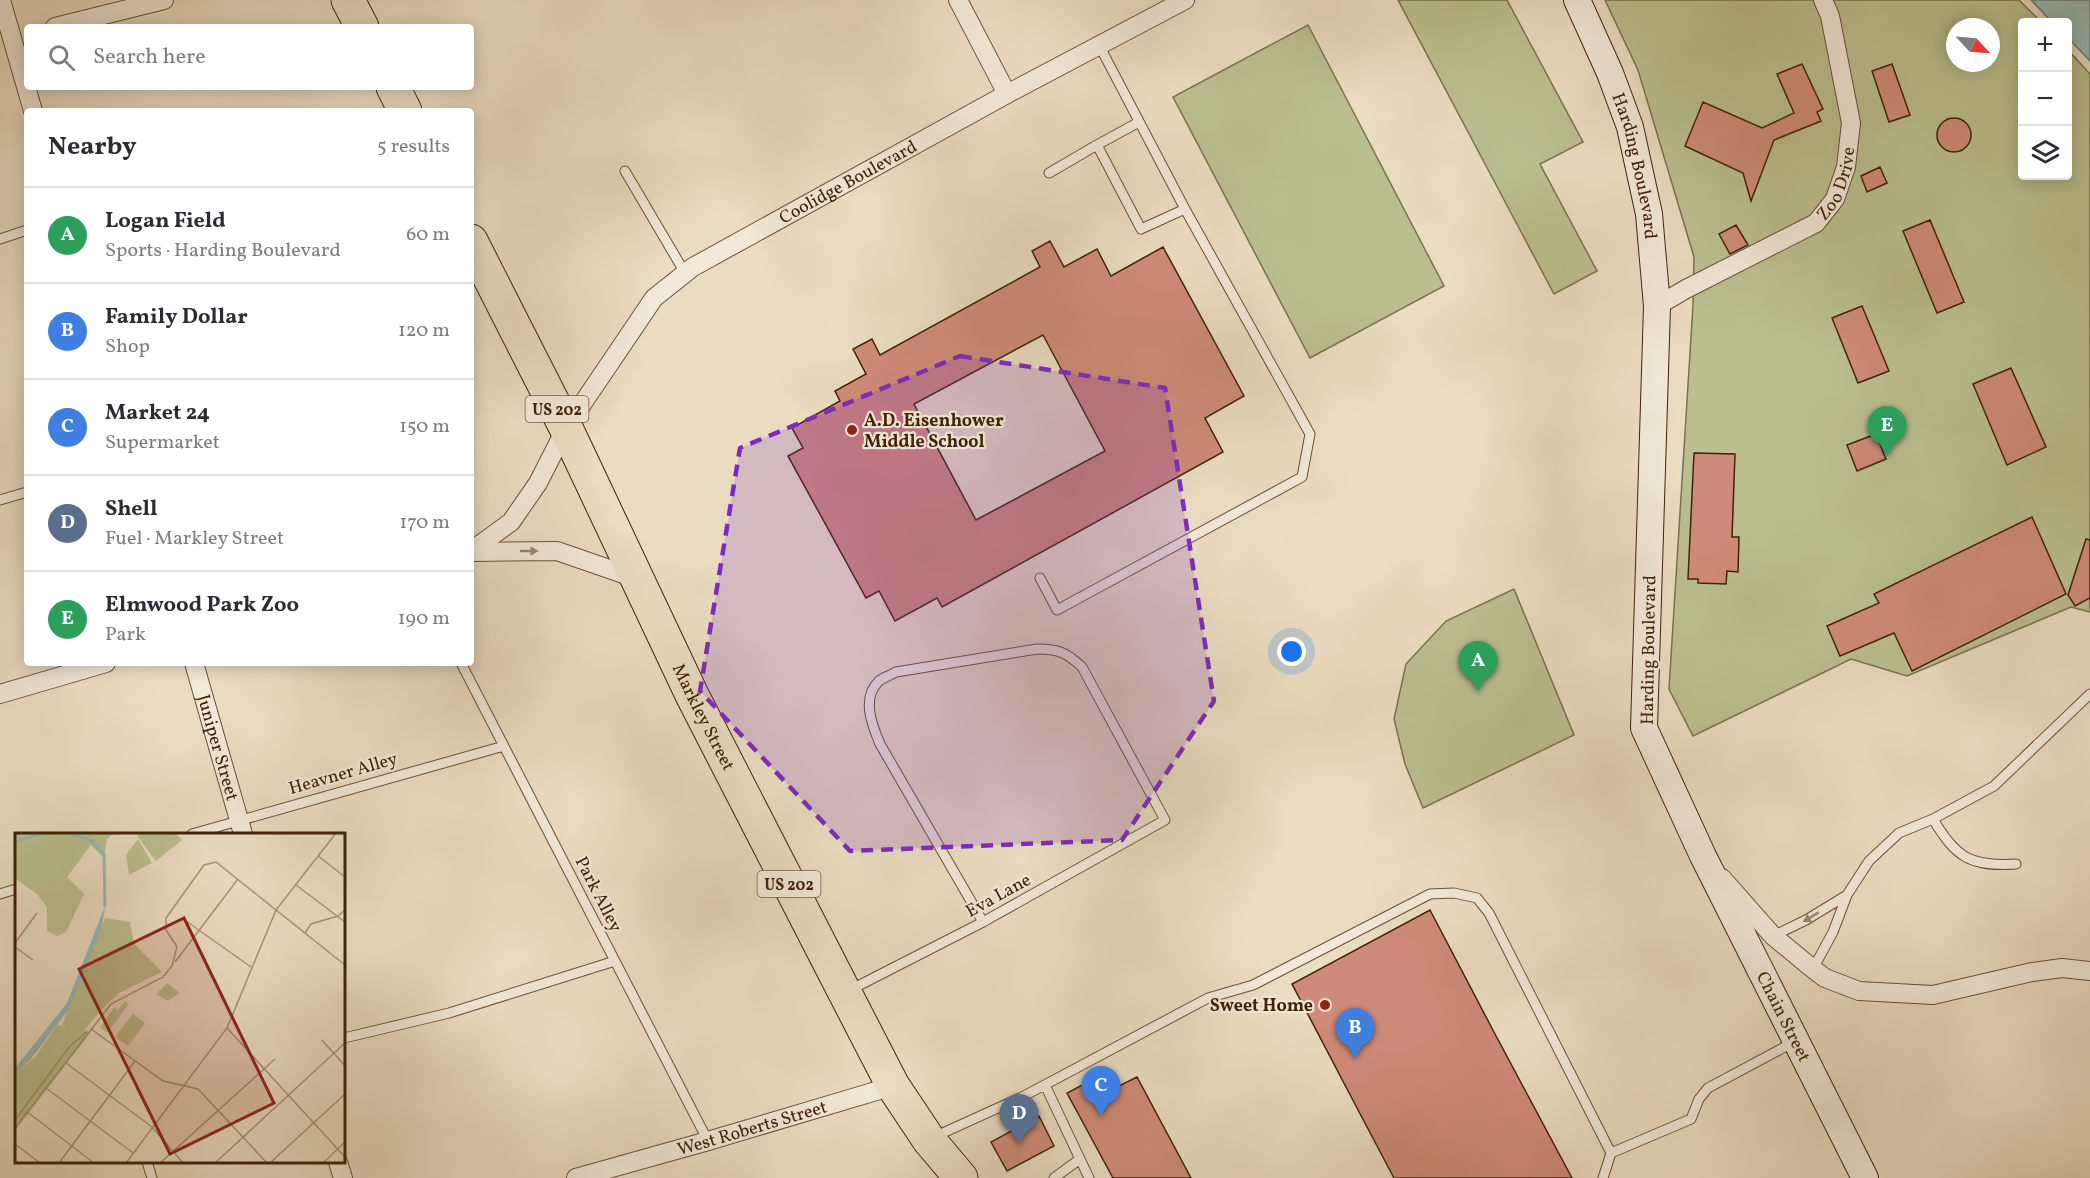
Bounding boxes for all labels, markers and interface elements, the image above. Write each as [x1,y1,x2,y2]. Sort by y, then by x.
north arrow [1946,18,2000,72]
map controls [2018,18,2072,180]
button: + [2018,18,2072,72]
search box [24,24,474,90]
icon: search [45,41,78,74]
text: Search here [93,42,206,73]
button: − [2018,72,2072,126]
street label: Harding Boulevard [1604,90,1662,240]
button: layers [2018,126,2072,180]
text: Nearby [48,129,137,165]
text: 5 results [377,133,450,161]
street label: Coolidge Boulevard [775,135,922,231]
street label: Zoo Drive [1811,146,1862,227]
text: Logan Field [105,206,226,237]
text: A [60,221,75,249]
text: 60 m [406,221,450,249]
text: Sports · Harding Boulevard [105,237,341,265]
text: Family Dollar [105,302,248,333]
text: B [61,317,74,345]
text: 120 m [398,317,450,345]
text: Shop [105,333,150,361]
road number: US 202 [526,396,588,422]
text: Market 24 [105,398,210,429]
pin: E [1868,406,1906,456]
place label: A.D. Eisenhower Middle School [864,409,1004,455]
text: C [61,413,74,441]
text: 150 m [399,413,450,441]
marker: A.D. Eisenhower Middle School [845,423,859,437]
text: Supermarket [105,429,220,457]
text: Shell [105,494,157,525]
text: D [60,509,75,537]
text: 170 m [400,509,450,537]
text: Fuel · Markley Street [105,525,284,553]
one-way arrow [520,546,539,556]
street label: Harding Boulevard [1636,575,1663,725]
text: Elmwood Park Zoo [105,590,299,621]
text: E [61,605,74,633]
text: 190 m [398,605,450,633]
text: Park [105,621,146,649]
your location [1277,637,1306,666]
pin: A [1458,642,1498,691]
street label: Markley Street [665,660,740,776]
street label: Juniper Street [190,692,244,804]
street label: Heavner Alley [286,747,401,802]
inset map [15,833,345,1163]
street label: Park Alley [568,853,628,937]
street label: Eva Lane [962,868,1036,925]
road number: US 202 [758,871,820,897]
one-way arrow [1802,912,1819,922]
street label: Chain Street [1749,968,1816,1067]
place label: Sweet Home [1210,994,1313,1019]
marker: Sweet Home [1318,998,1332,1012]
pin: B [1336,1008,1374,1058]
pin: C [1082,1066,1120,1116]
pin: D [1000,1094,1038,1144]
street label: West Roberts Street [675,1095,830,1163]

